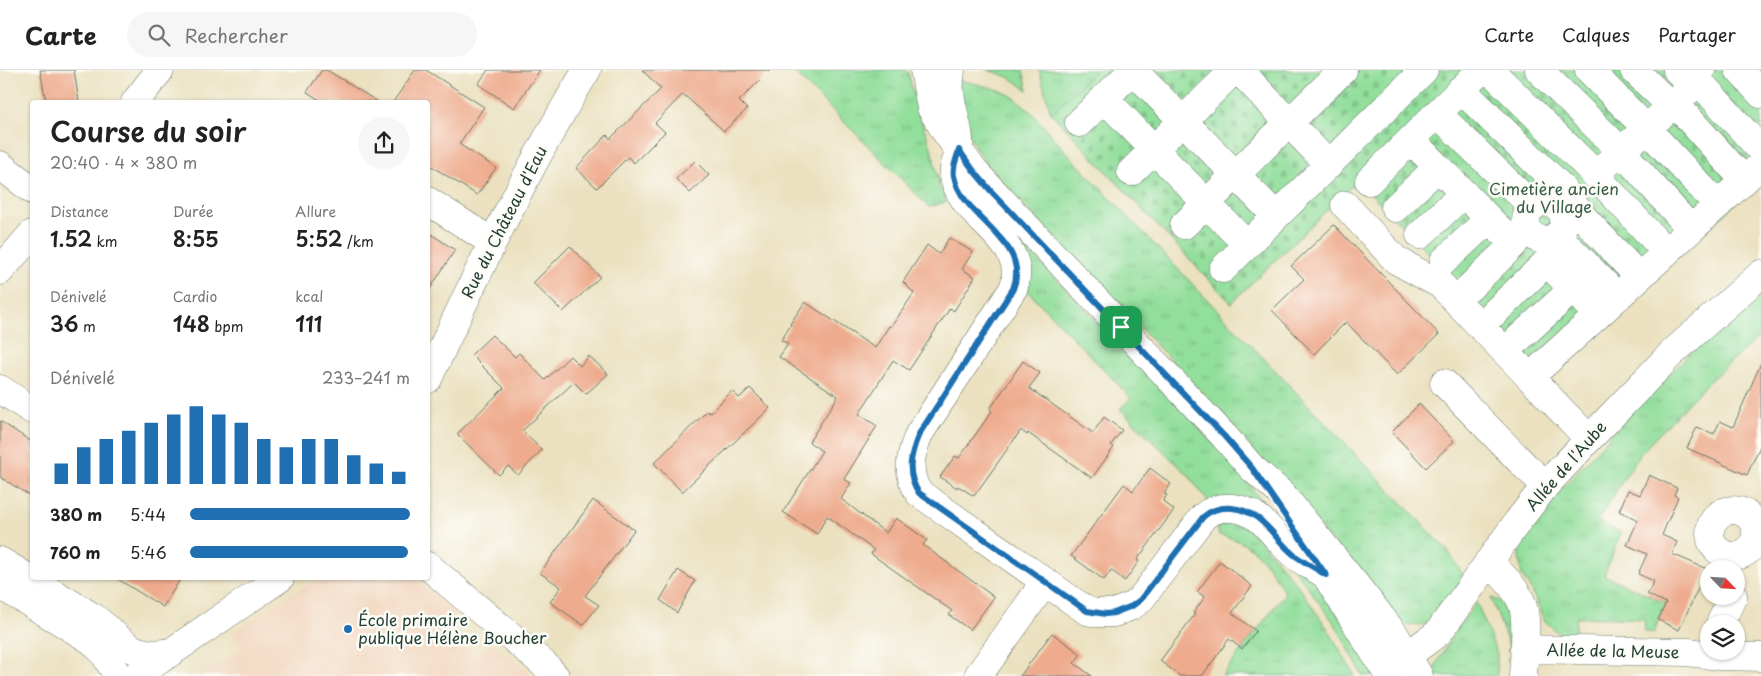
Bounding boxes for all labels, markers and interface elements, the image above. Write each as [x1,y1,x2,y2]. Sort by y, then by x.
search box [127,12,477,57]
text: Carte [25,17,97,53]
icon: search [145,21,173,49]
text: Rechercher [185,21,288,49]
text: Carte [1484,21,1534,48]
text: Calques [1562,21,1630,48]
text: Partager [1658,21,1736,48]
text: Course du soir [50,109,247,152]
button: share [358,117,410,169]
street label: Rue du Château d'Eau [454,141,552,302]
text: 20:40 · 4 × 380 m [50,150,197,174]
park label: Cimetière ancien du Village [1489,176,1619,218]
text: Distance [50,201,109,222]
text: Durée [173,201,214,222]
text: Allure [295,201,336,222]
text: 1.52 [50,222,92,254]
text: 8:55 [173,222,219,254]
text: 5:52 [295,222,342,254]
text: km [92,231,118,252]
text: /km [342,231,374,252]
text: Dénivelé [50,286,107,307]
text: Cardio [173,286,217,307]
text: kcal [295,286,323,307]
pin [1100,306,1142,348]
text: 36 [50,307,79,339]
text: 148 [173,307,210,339]
text: 111 [295,307,322,339]
icon: arrive [1107,313,1135,341]
text: m [79,316,96,337]
text: bpm [210,316,244,337]
text: Dénivelé [50,365,115,389]
text: 233–241 m [322,365,410,389]
street label: Allée de l'Aube [1519,415,1611,516]
text: 380 m [50,502,102,526]
text: 5:44 [130,502,166,526]
text: 760 m [50,540,101,564]
text: 5:46 [130,540,167,564]
north arrow [1700,560,1745,605]
map controls [1700,560,1745,660]
place label: École primaire publique Hélène Boucher [358,607,547,649]
button: layers [1700,615,1745,660]
marker: École primaire publique Hélène Boucher [342,623,354,635]
street label: Allée de la Meuse [1546,637,1680,663]

